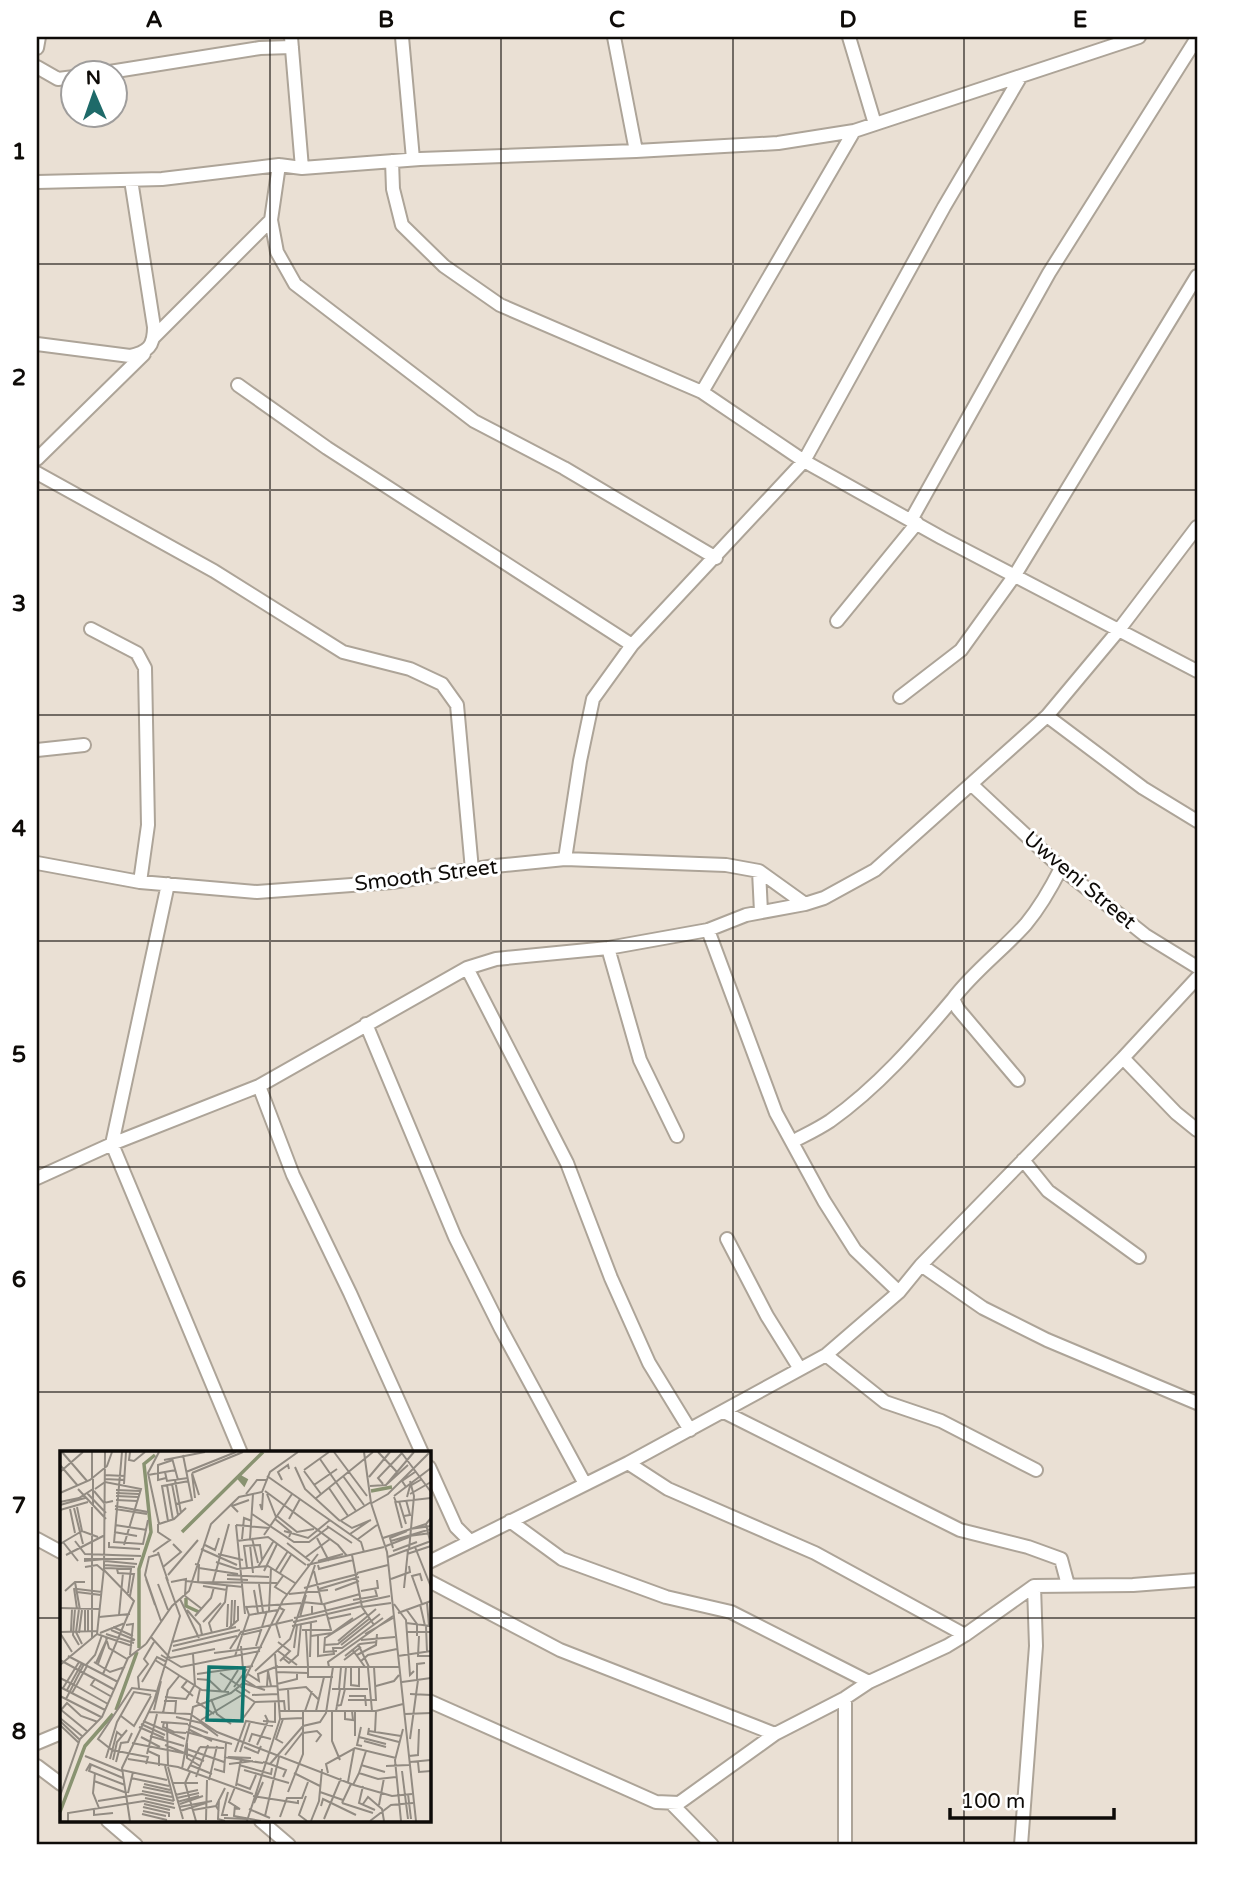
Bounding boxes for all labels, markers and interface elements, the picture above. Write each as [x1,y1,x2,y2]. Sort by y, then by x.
text: A [145,6,163,34]
text: B [378,6,394,34]
text: C [609,6,625,34]
text: D [839,6,857,34]
text: E [1073,6,1087,34]
north arrow [60,60,130,130]
text: N [85,67,101,89]
text: 1 [12,138,26,166]
text: 2 [12,364,26,392]
text: 3 [12,590,26,618]
text: 4 [12,815,27,843]
street label: Uwveni Street [1018,826,1141,935]
street label: Smooth Street [353,854,499,897]
text: 5 [12,1041,26,1069]
text: 6 [12,1266,26,1294]
inset map [60,1451,430,1822]
text: 7 [12,1492,26,1520]
text: 8 [12,1718,26,1746]
scale bar [950,1777,1115,1821]
text: 100 m [961,1789,1025,1814]

